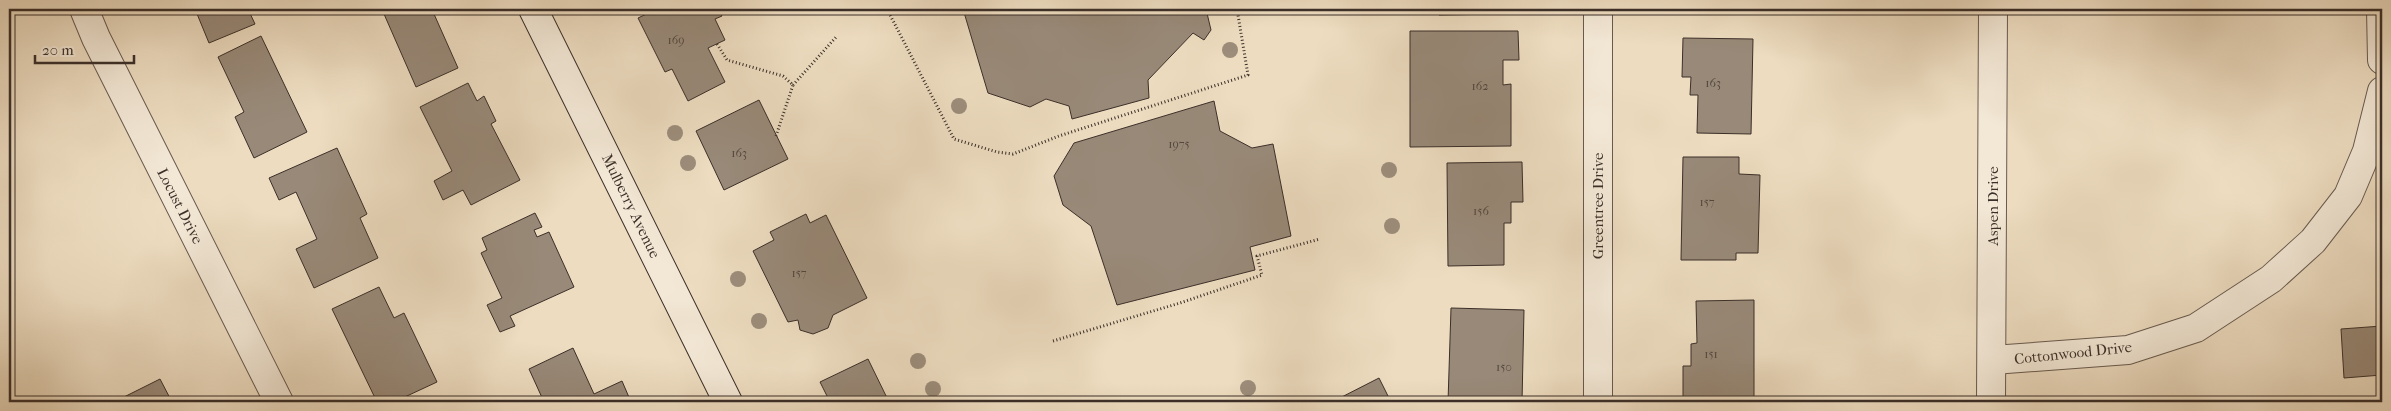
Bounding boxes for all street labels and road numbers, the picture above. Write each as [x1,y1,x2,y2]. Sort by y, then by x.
street label: Mulberry Avenue [598,151,664,262]
street label: Greentree Drive [1589,152,1607,259]
street label: Locust Drive [153,165,207,247]
street label: Aspen Drive [1984,166,2002,247]
street label: Cottonwood Drive [2013,338,2133,368]

